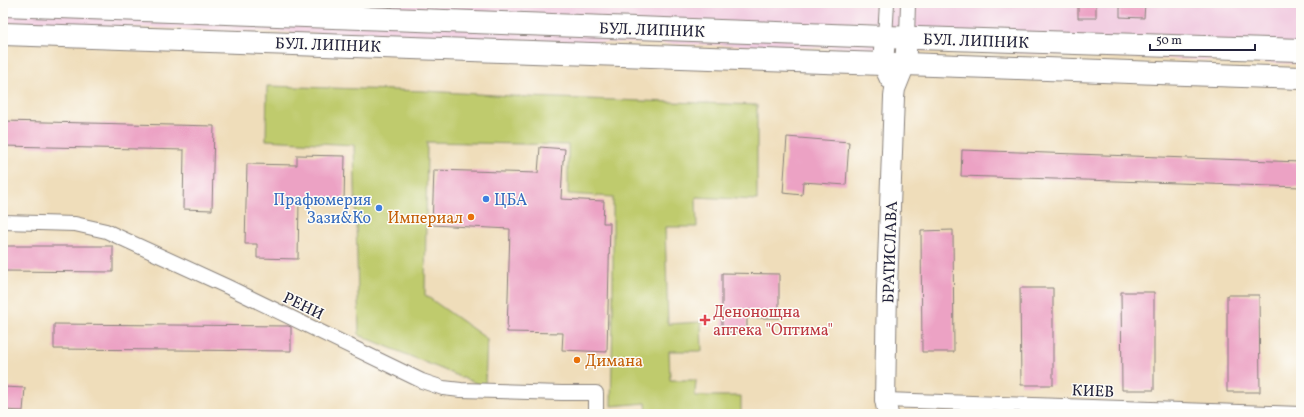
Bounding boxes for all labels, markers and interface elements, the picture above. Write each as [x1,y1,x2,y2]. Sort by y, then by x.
street label: БУЛ. ЛИПНИК [599,18,705,44]
scale bar [1150,26,1255,52]
street label: БУЛ. ЛИПНИК [923,29,1029,55]
street label: БУЛ. ЛИПНИК [275,33,381,59]
text: 50 m [1156,33,1182,49]
place label: Прафюмерия Зази&Ко [273,190,371,230]
place label: ЦБА [494,190,527,212]
marker: ЦБА [481,194,491,204]
street label: БРАТИСЛАВА [878,200,904,304]
marker: Прафюмерия Зази&Ко [374,203,384,213]
place label: Империал [387,208,463,230]
marker: Империал [466,212,476,222]
street label: РЕНИ [279,287,327,326]
place label: Денонощна аптека "Оптима" [713,302,833,342]
marker: Денонощна аптека "Оптима" [700,315,710,325]
place label: Димана [585,351,643,373]
marker: Димана [572,355,582,365]
street label: КИЕВ [1071,380,1115,404]

